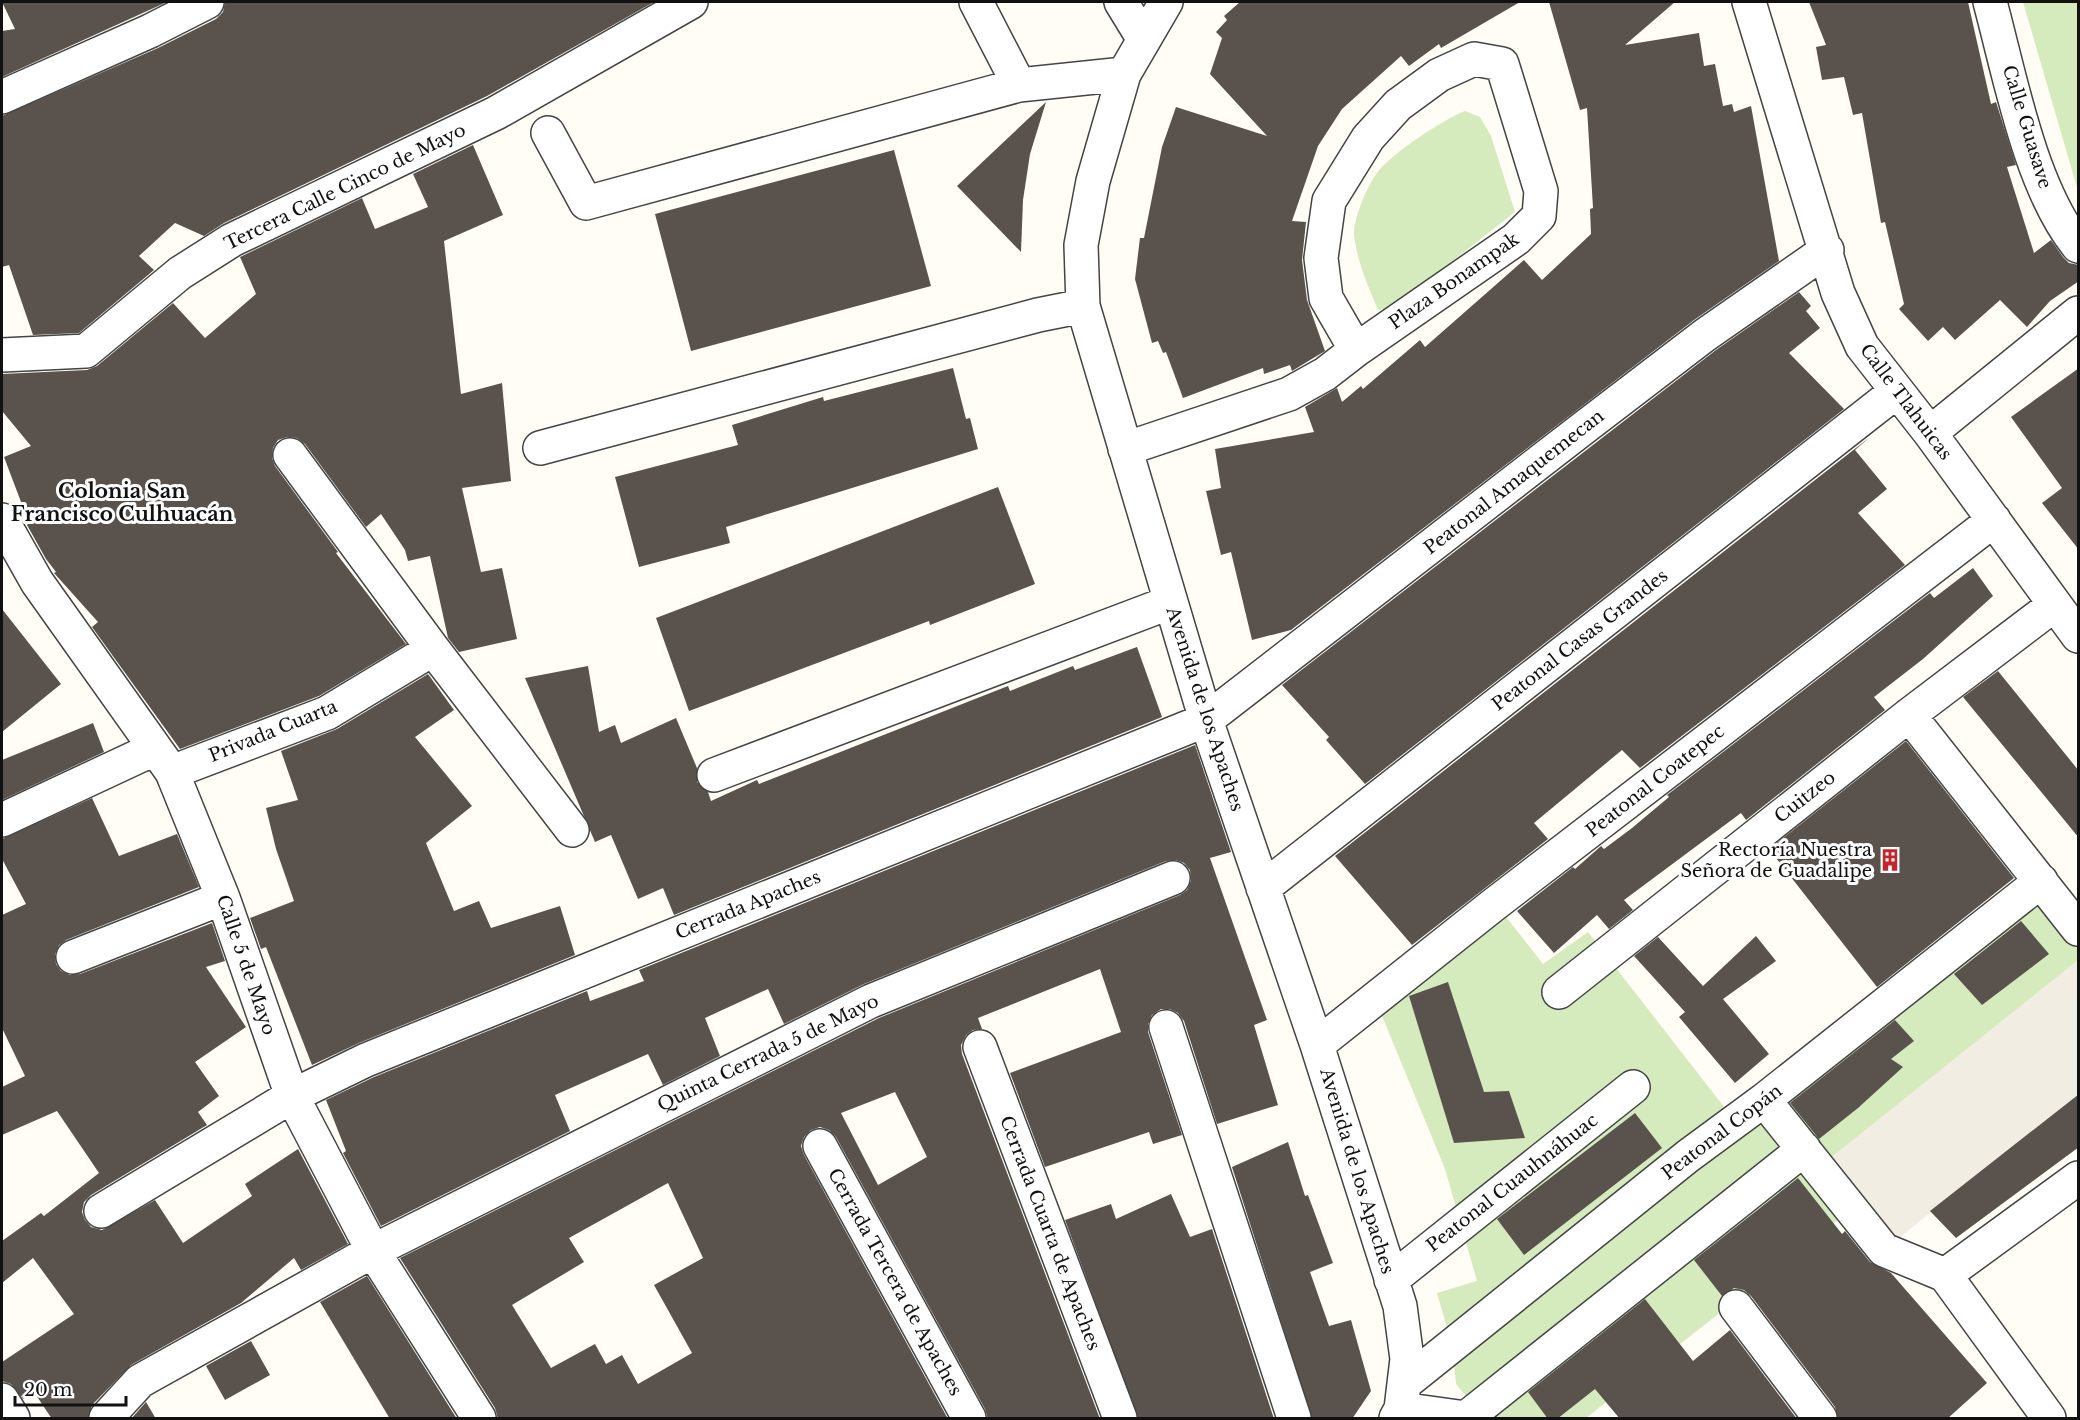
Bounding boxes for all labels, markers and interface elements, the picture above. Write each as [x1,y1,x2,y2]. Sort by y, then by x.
street label: Calle Guasave [1998,63,2056,191]
street label: Tercera Calle Cinco de Mayo [221,119,469,255]
street label: Plaza Bonampak [1385,228,1523,334]
street label: Calle Tlahuicas [1855,340,1957,464]
street label: Peatonal Amaquemecan [1420,405,1608,559]
district label: Colonia San Francisco Culhuacán [11,479,234,526]
street label: Peatonal Casas Grandes [1488,564,1672,716]
street label: Avenida de los Apaches [1161,603,1249,814]
street label: Privada Cuarta [206,695,341,767]
street label: Peatonal Coatepec [1581,720,1729,842]
street label: Cuitzeo [1770,766,1840,828]
place label: Rectoría Nuestra Señora de Guadalipe [1680,839,1872,882]
building icon: Rectoría Nuestra Señora de Guadalipe [1877,847,1903,873]
street label: Cerrada Apaches [672,866,824,944]
street label: Calle 5 de Mayo [212,892,280,1038]
street label: Quinta Cerrada 5 de Mayo [654,990,882,1116]
street label: Avenida de los Apaches [1315,1065,1399,1276]
street label: Peatonal Copán [1658,1080,1786,1184]
street label: Peatonal Cuauhnáhuac [1422,1109,1602,1257]
street label: Cerrada Cuarta de Apaches [995,1113,1105,1353]
street label: Cerrada Tercera de Apaches [823,1164,967,1400]
scale bar [15,1369,126,1407]
text: 20 m [24,1379,72,1401]

